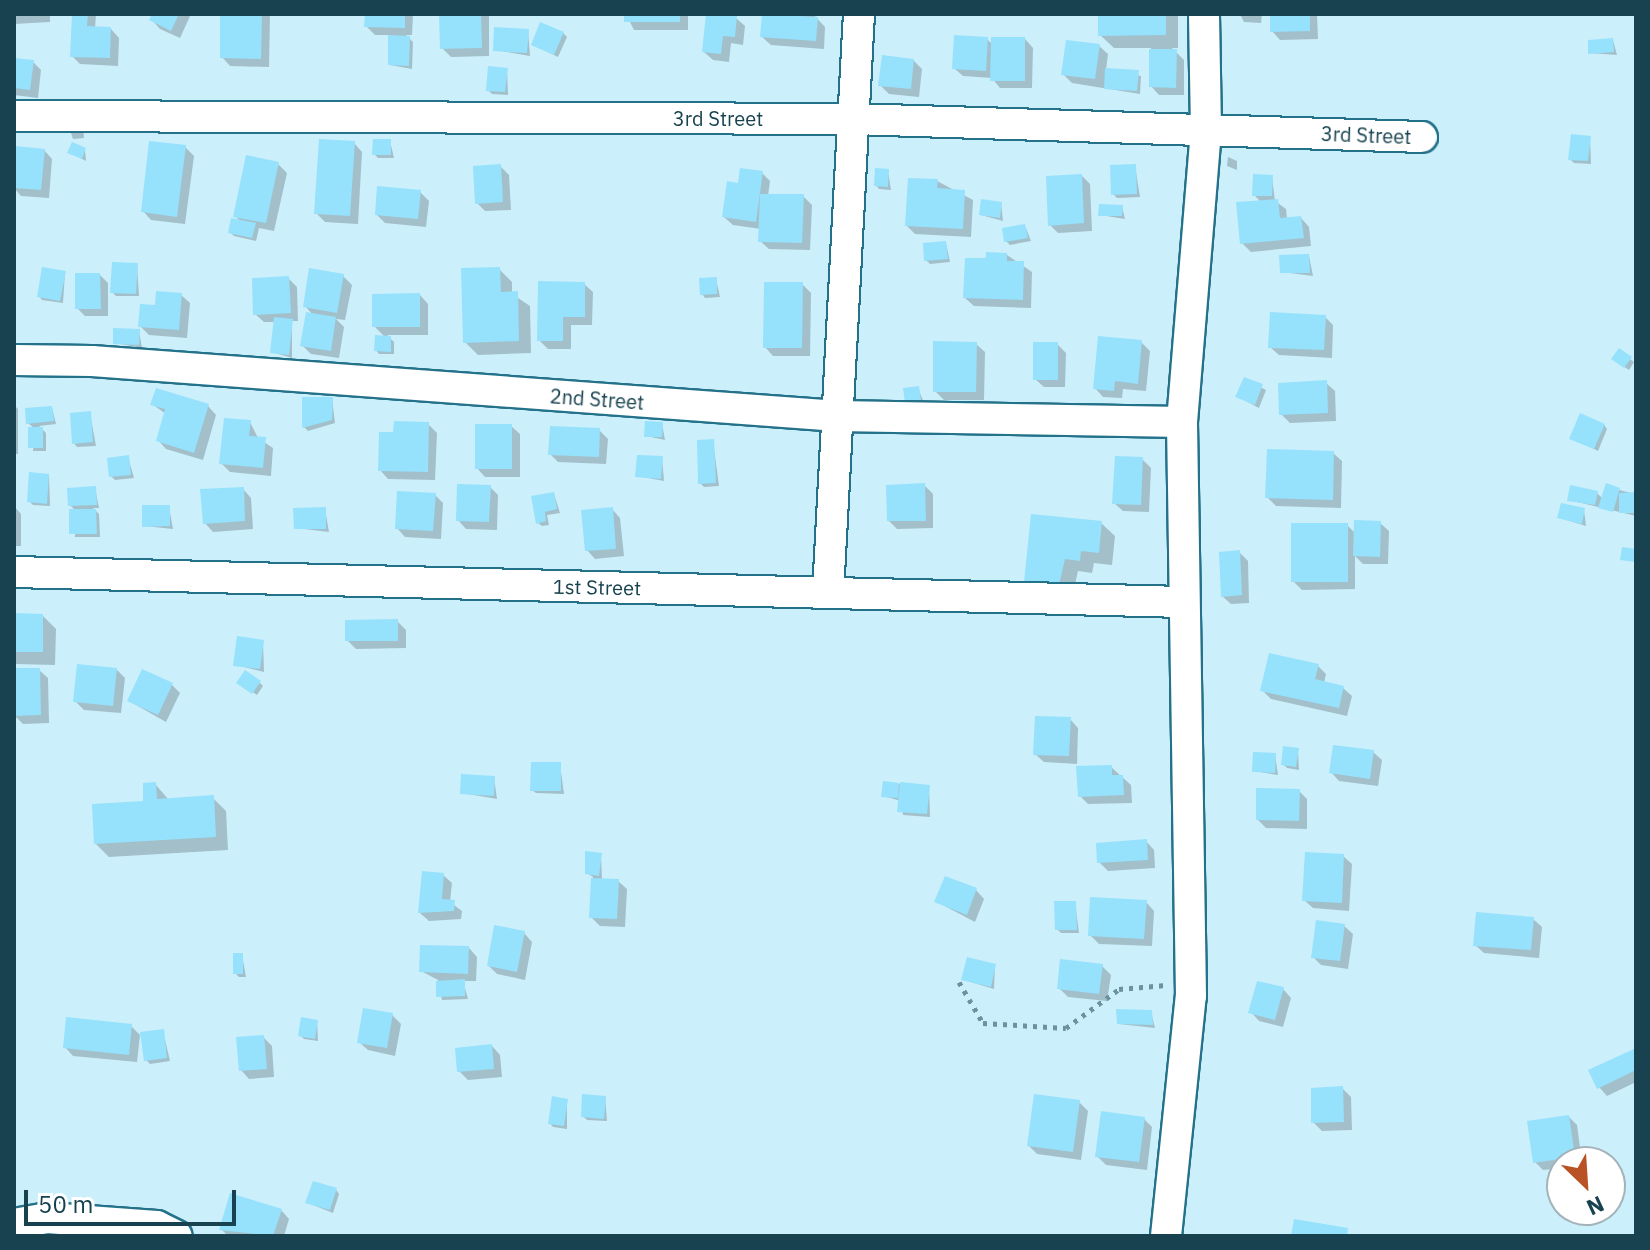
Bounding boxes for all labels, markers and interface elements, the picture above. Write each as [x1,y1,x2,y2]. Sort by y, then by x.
street label: 3rd Street [673,106,763,130]
street label: 3rd Street [1320,121,1412,149]
street label: 2nd Street [549,384,645,414]
street label: 1st Street [553,574,641,600]
north arrow [1546,1146,1626,1226]
scale bar [28,1174,240,1224]
text: 50 m [38,1188,93,1220]
text: N [1582,1190,1609,1223]

